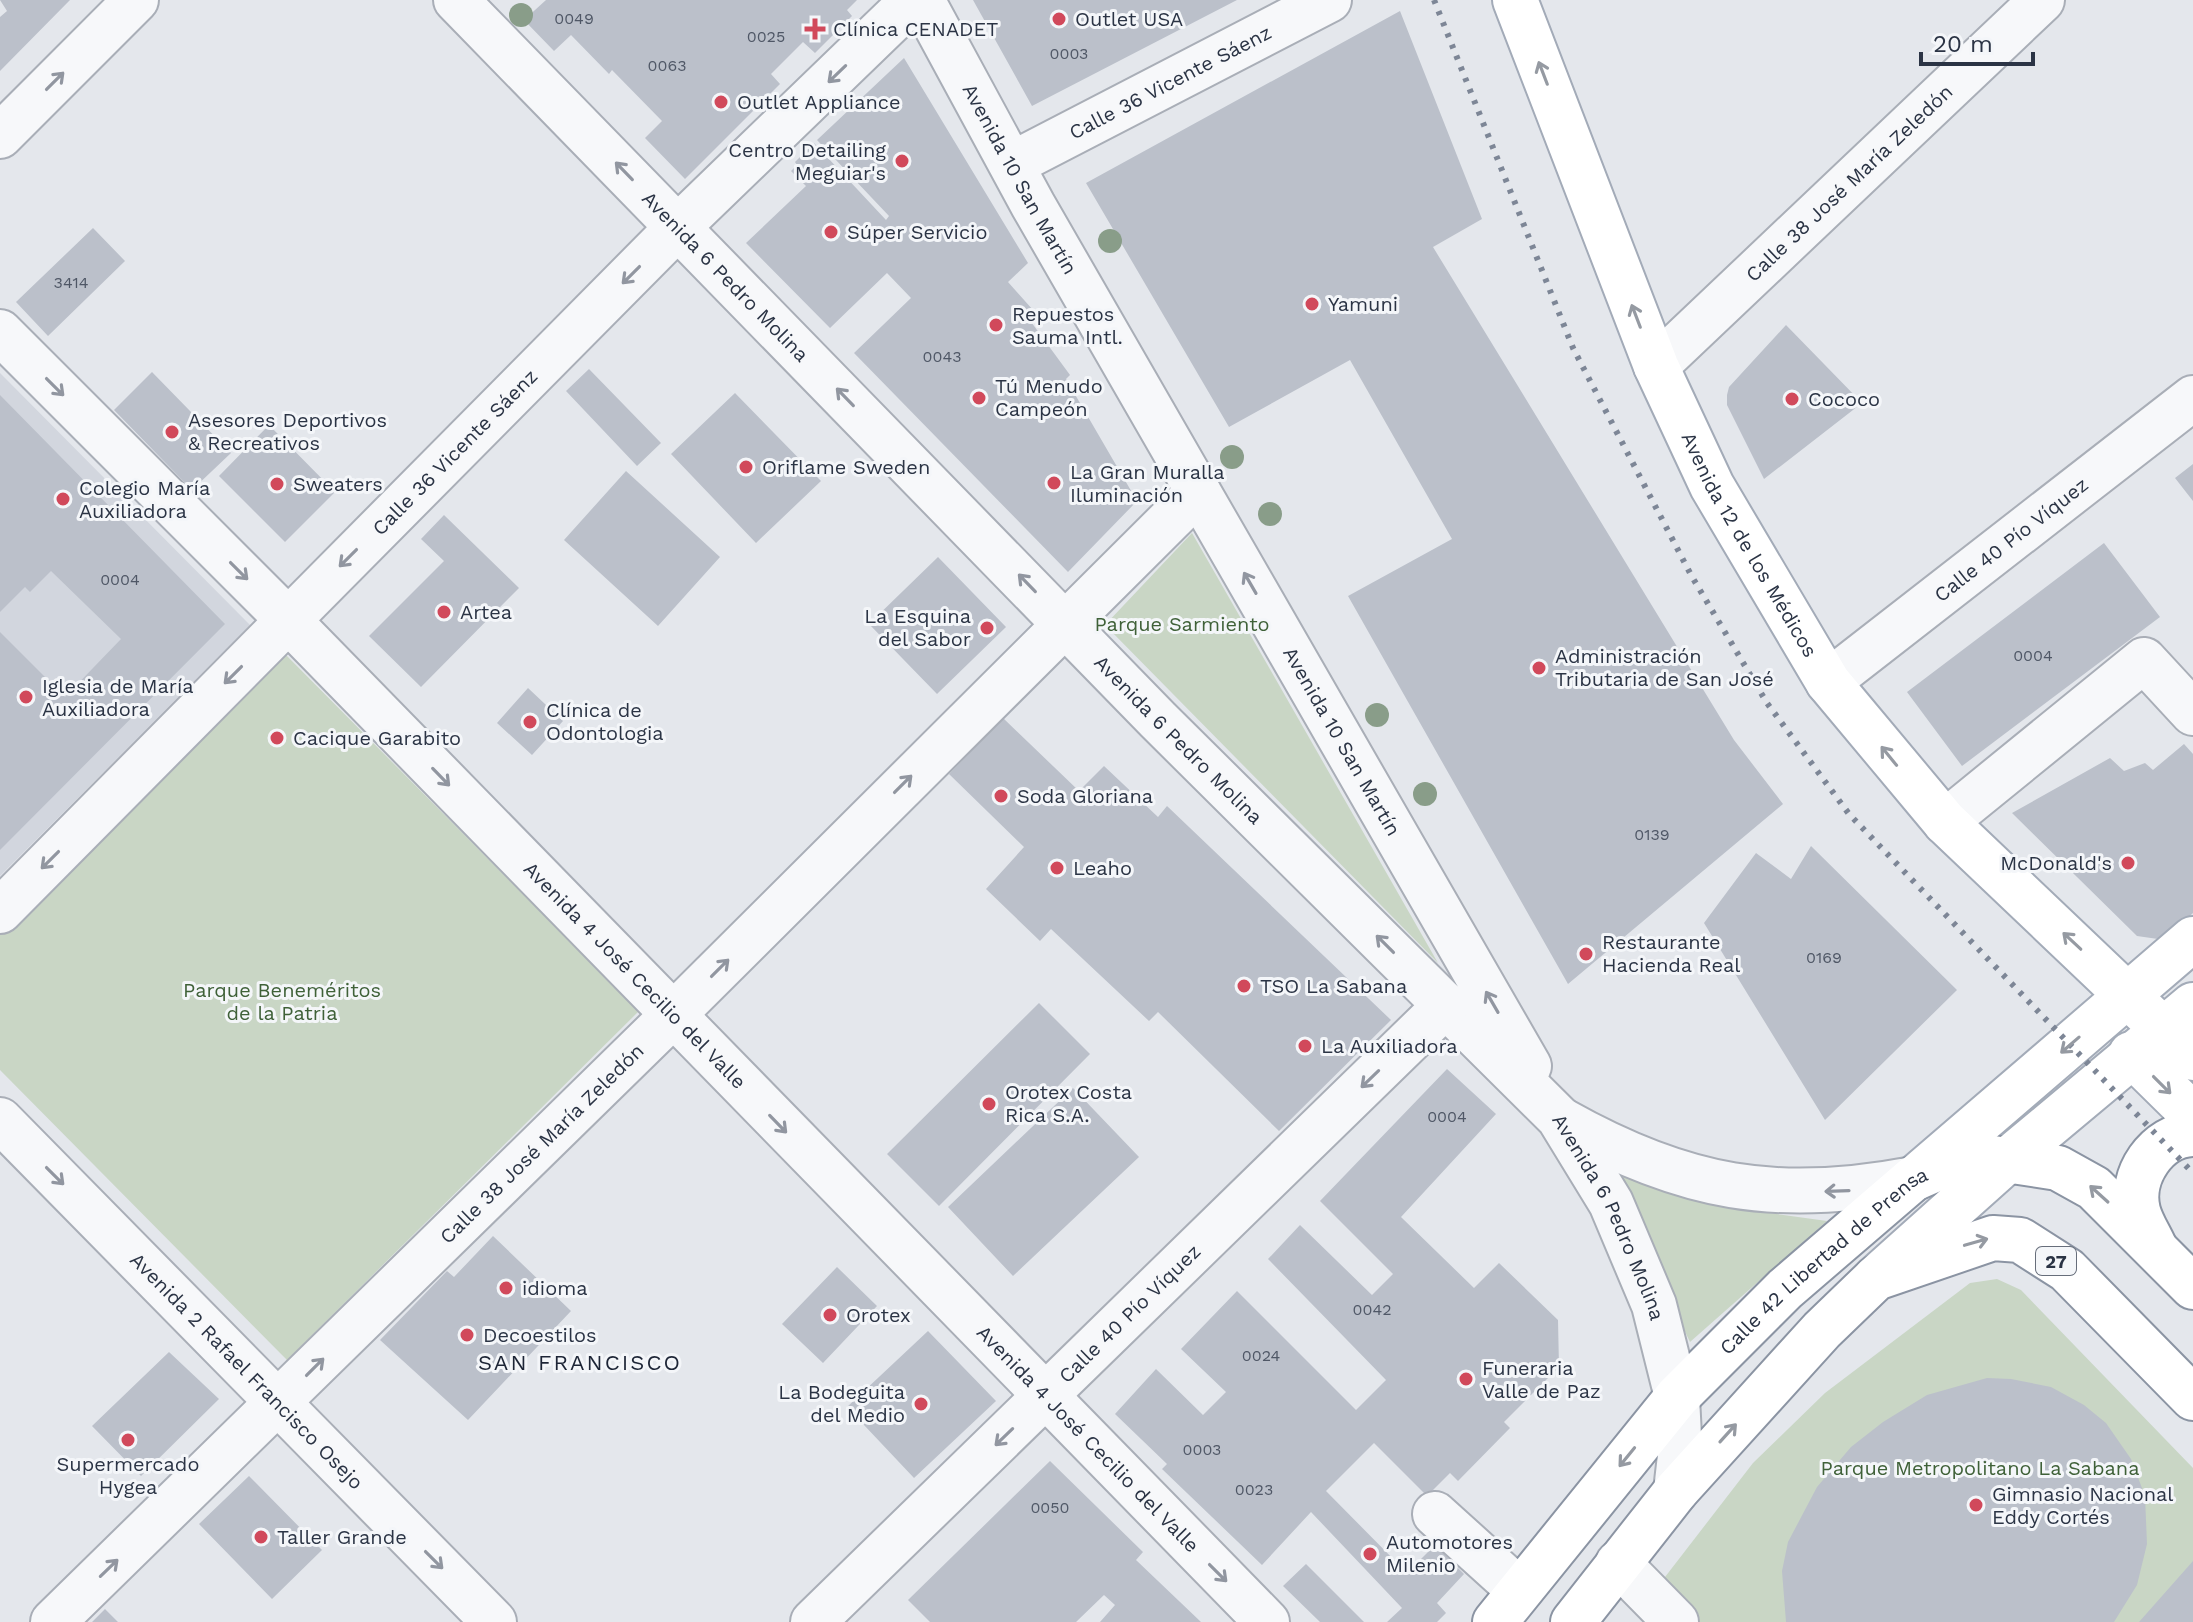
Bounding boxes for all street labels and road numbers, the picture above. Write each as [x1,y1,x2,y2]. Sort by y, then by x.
street label: Calle 36 Vicente Sáenz [1065,20,1275,144]
street label: Avenida 10 San Martín [958,79,1082,279]
street label: Calle 38 José María Zeledón [1741,79,1957,287]
street label: Avenida 6 Pedro Molina [637,186,814,367]
street label: Calle 36 Vicente Sáenz [367,364,542,540]
street label: Avenida 12 de los Médicos [1677,428,1823,661]
street label: Calle 40 Pío Víquez [1929,472,2093,607]
street label: Avenida 10 San Martín [1278,642,1406,840]
street label: Avenida 6 Pedro Molina [1090,650,1268,829]
street label: Avenida 4 José Cecilio del Valle [519,857,751,1094]
street label: Calle 38 José María Zeledón [435,1038,649,1249]
street label: Avenida 6 Pedro Molina [1547,1109,1669,1323]
street label: Calle 42 Libertad de Prensa [1714,1162,1931,1360]
street label: Calle 40 Pío Víquez [1054,1239,1205,1388]
road number: 27 [2036,1247,2076,1275]
street label: Avenida 2 Rafael Francisco Osejo [125,1248,369,1494]
street label: Avenida 4 José Cecilio del Valle [972,1320,1204,1557]

